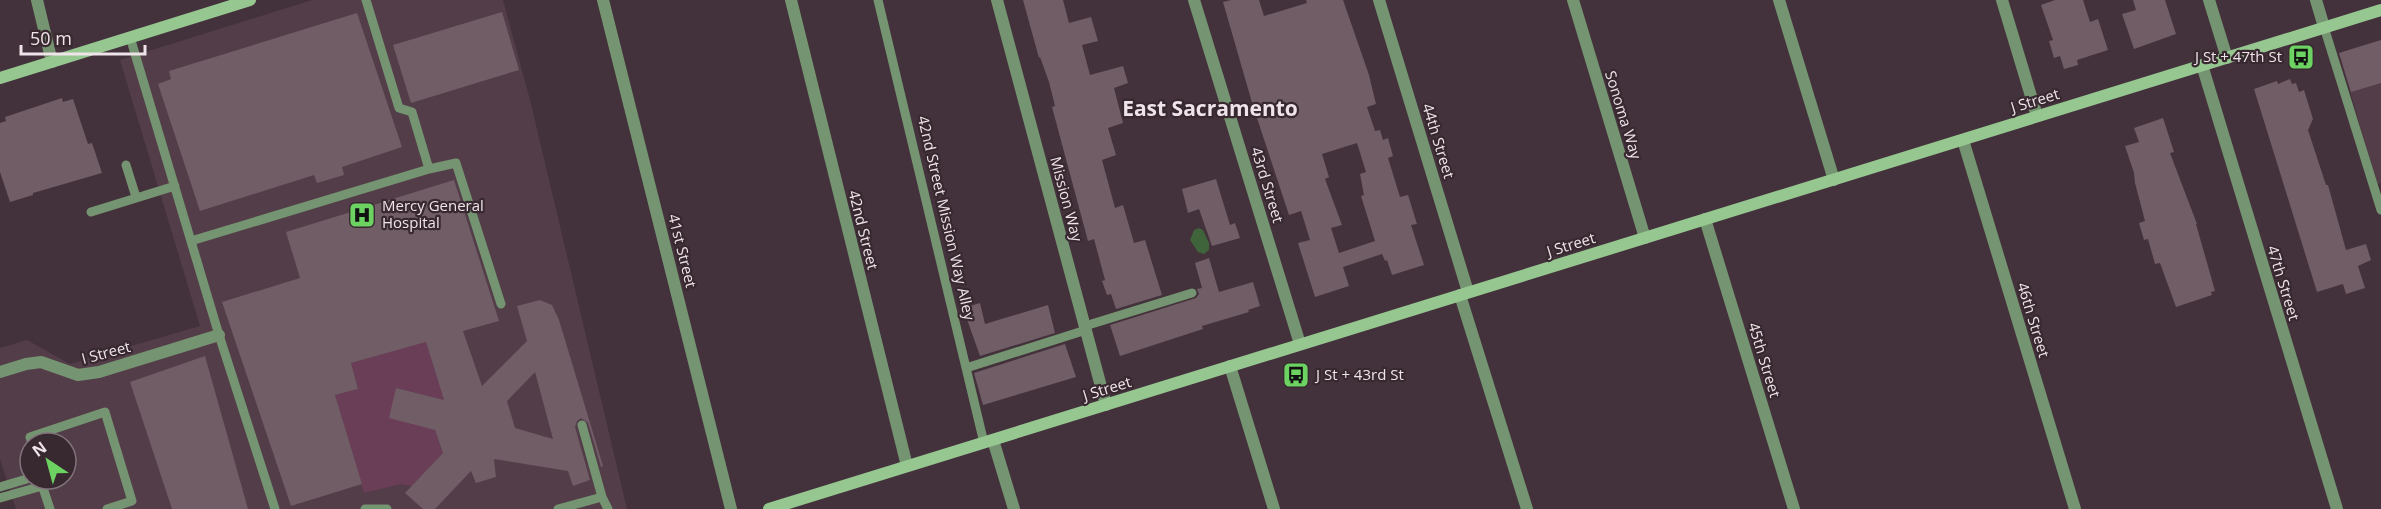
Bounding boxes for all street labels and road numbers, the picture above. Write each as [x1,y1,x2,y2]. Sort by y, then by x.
street label: Sonoma Way [1601,68,1647,162]
street label: J Street [2006,83,2061,117]
street label: 44th Street [1418,101,1460,181]
street label: 42nd Street Mission Way Alley [914,114,980,322]
street label: 43rd Street [1247,144,1289,225]
street label: Mission Way [1046,154,1088,244]
street label: 42nd Street [844,188,884,272]
street label: 41st Street [664,212,702,290]
street label: J Street [1542,227,1597,261]
street label: 47th Street [2263,243,2305,323]
street label: 46th Street [2013,280,2055,360]
street label: 45th Street [1744,320,1786,400]
street label: I Street [79,336,132,368]
street label: J Street [1078,371,1133,405]

